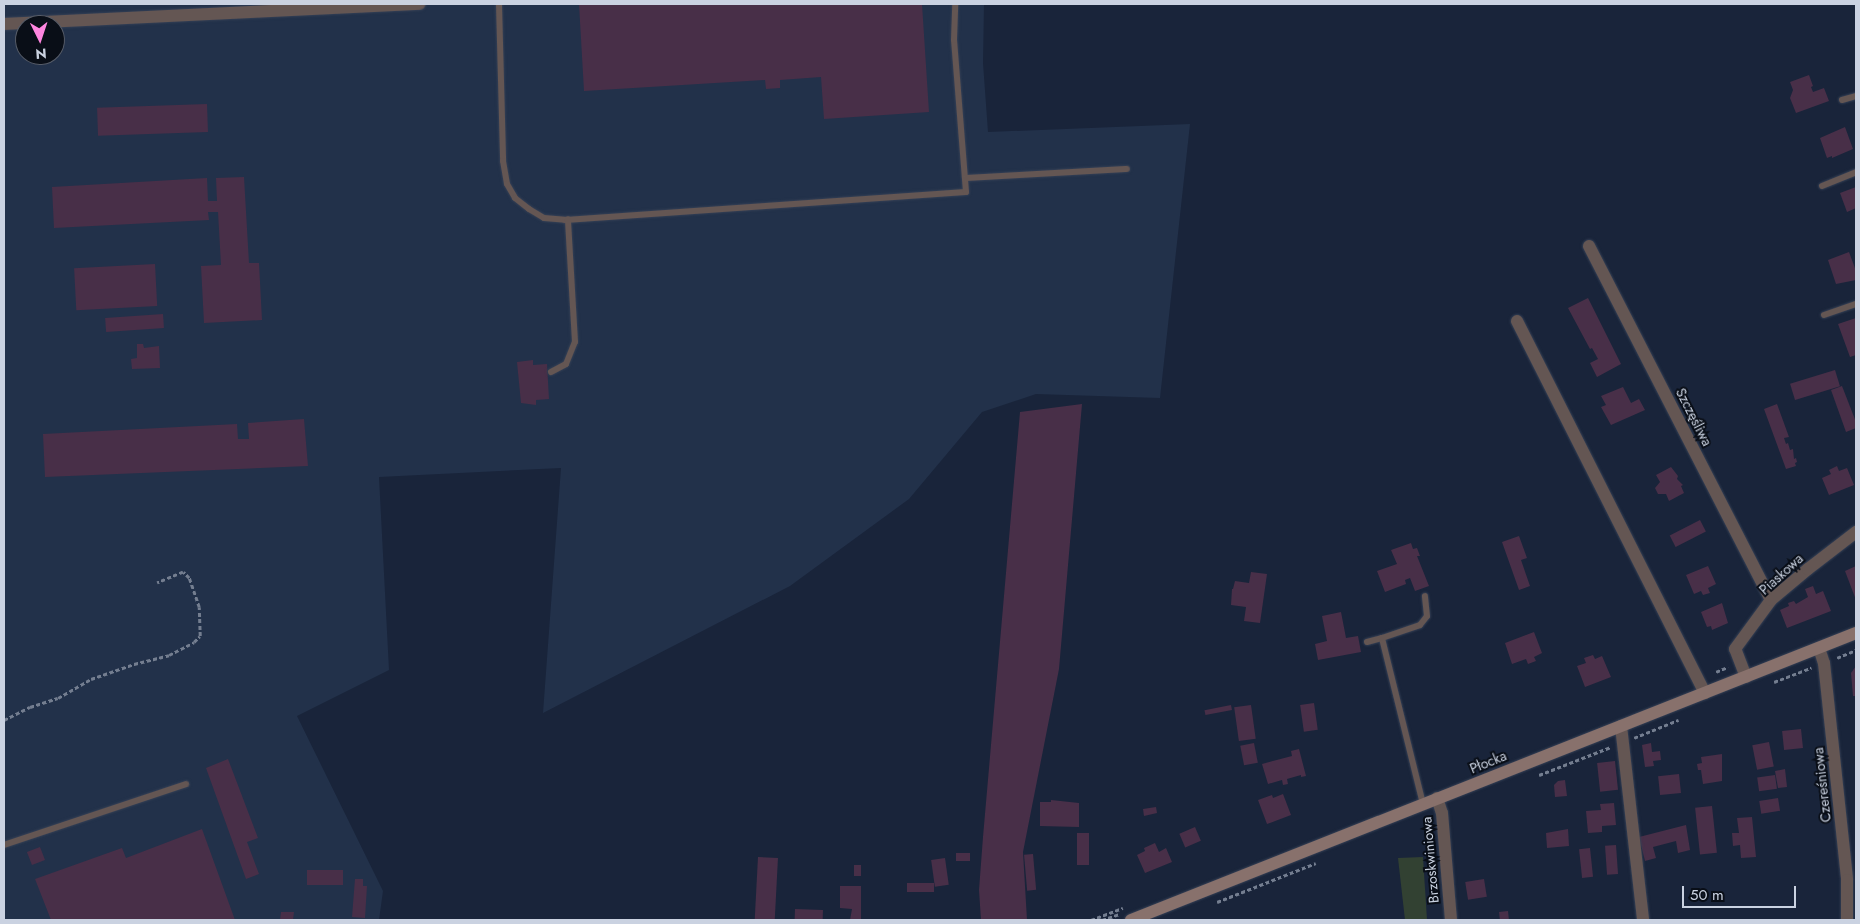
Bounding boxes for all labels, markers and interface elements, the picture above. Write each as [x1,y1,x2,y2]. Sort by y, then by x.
north arrow [15,15,65,65]
text: N [35,44,47,64]
street label: Szczęśliwa [1672,385,1716,449]
street label: Piaskowa [1756,550,1806,598]
street label: Płocka [1467,747,1509,777]
street label: Czereśniowa [1810,747,1834,823]
street label: Brzoskwiniowa [1418,816,1442,904]
scale bar [1685,876,1799,908]
text: 50 m [1690,884,1724,906]

